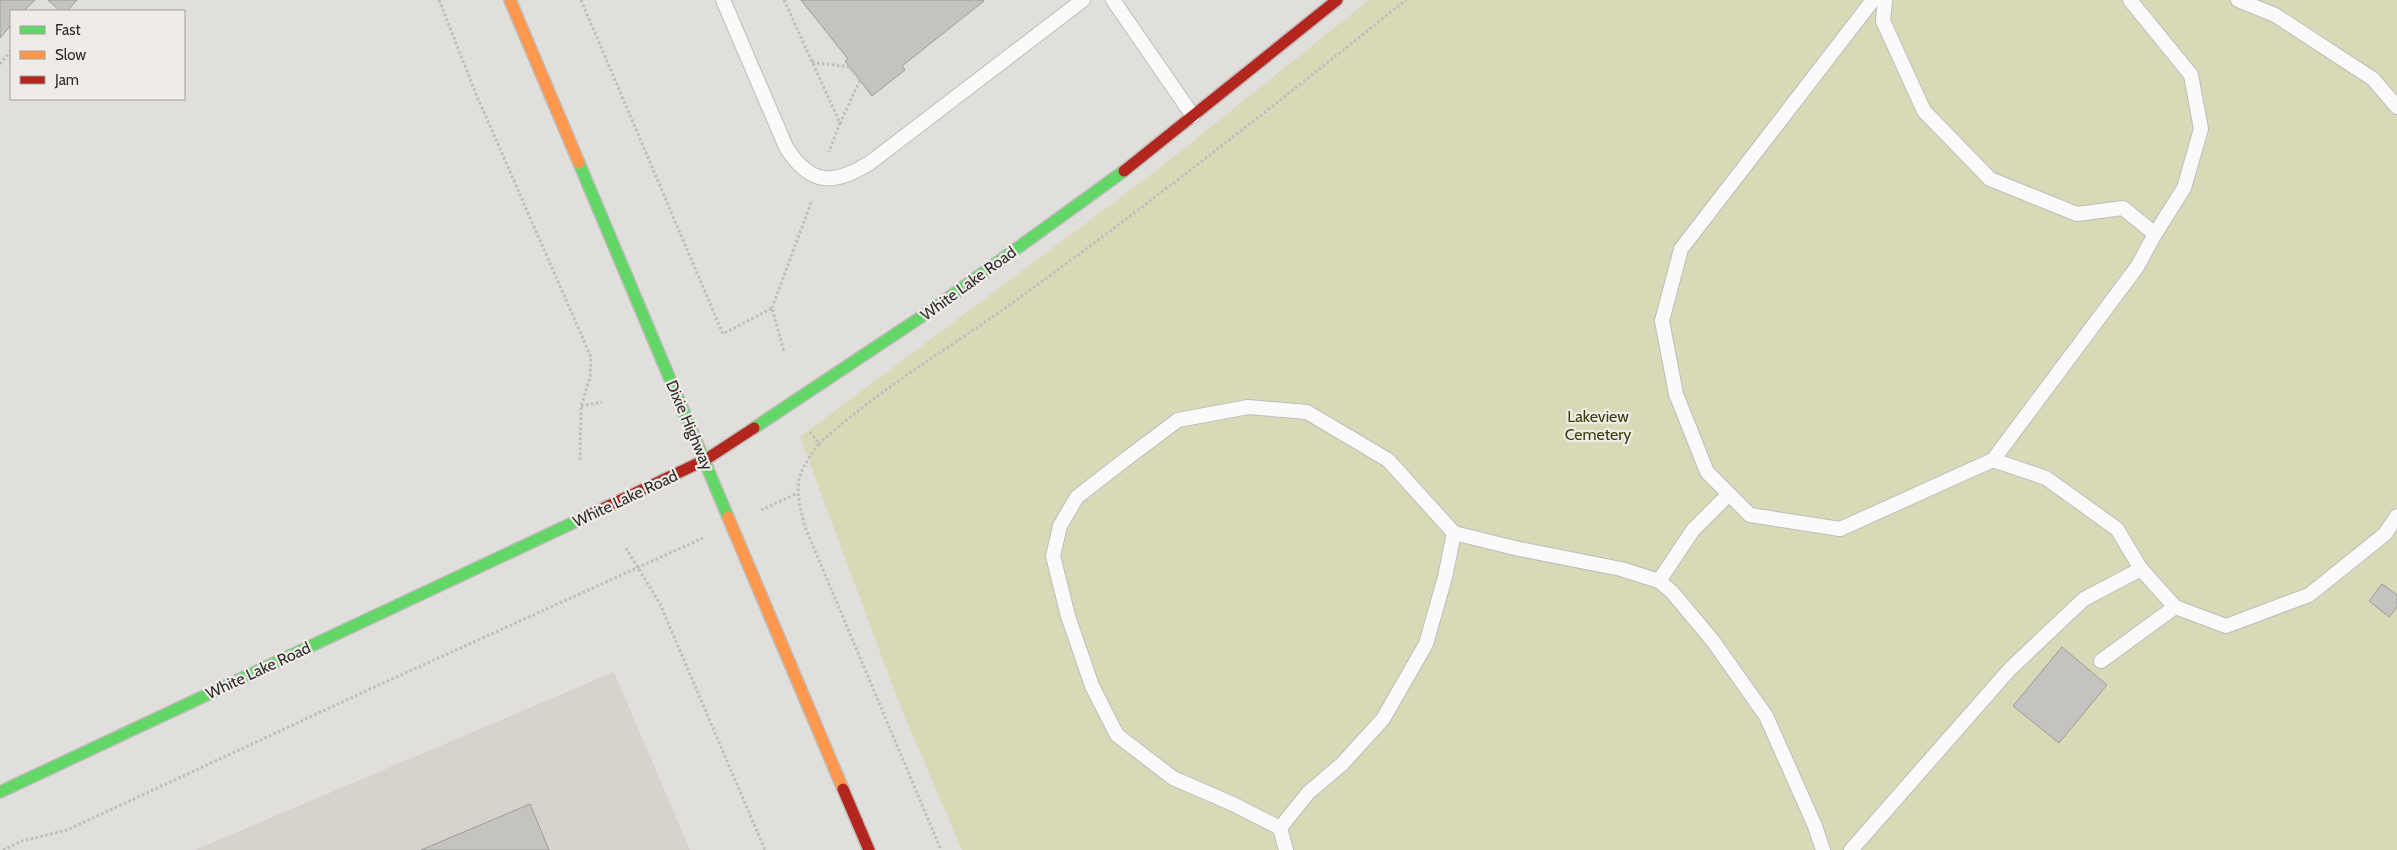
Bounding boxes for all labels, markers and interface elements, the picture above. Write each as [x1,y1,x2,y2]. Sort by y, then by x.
legend [10,10,185,100]
text: Fast [55,21,80,39]
text: Slow [55,46,86,64]
text: Jam [54,71,79,89]
street label: White Lake Road [917,242,1020,324]
street label: Dixie Highway [662,377,717,473]
park label: Lakeview Cemetery [1565,407,1631,444]
street label: White Lake Road [570,466,681,531]
street label: White Lake Road [203,638,314,703]

